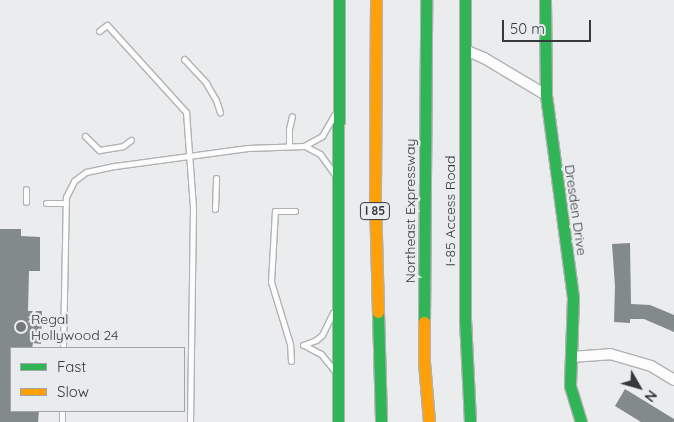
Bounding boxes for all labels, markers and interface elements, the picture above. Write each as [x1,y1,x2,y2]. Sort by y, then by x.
scale bar [504,10,593,42]
text: 50 m [510,19,545,38]
street label: Northeast Expressway [402,139,418,283]
street label: I-85 Access Road [442,155,458,267]
street label: Dresden Drive [561,163,591,257]
road number: I 85 [359,202,391,220]
place label: Regal Hollywood 24 [31,311,118,344]
marker: Regal Hollywood 24 [15,321,27,333]
legend [10,347,185,412]
text: Fast [57,357,86,376]
north arrow [614,362,664,412]
text: Slow [57,382,89,401]
text: N [641,387,661,406]

